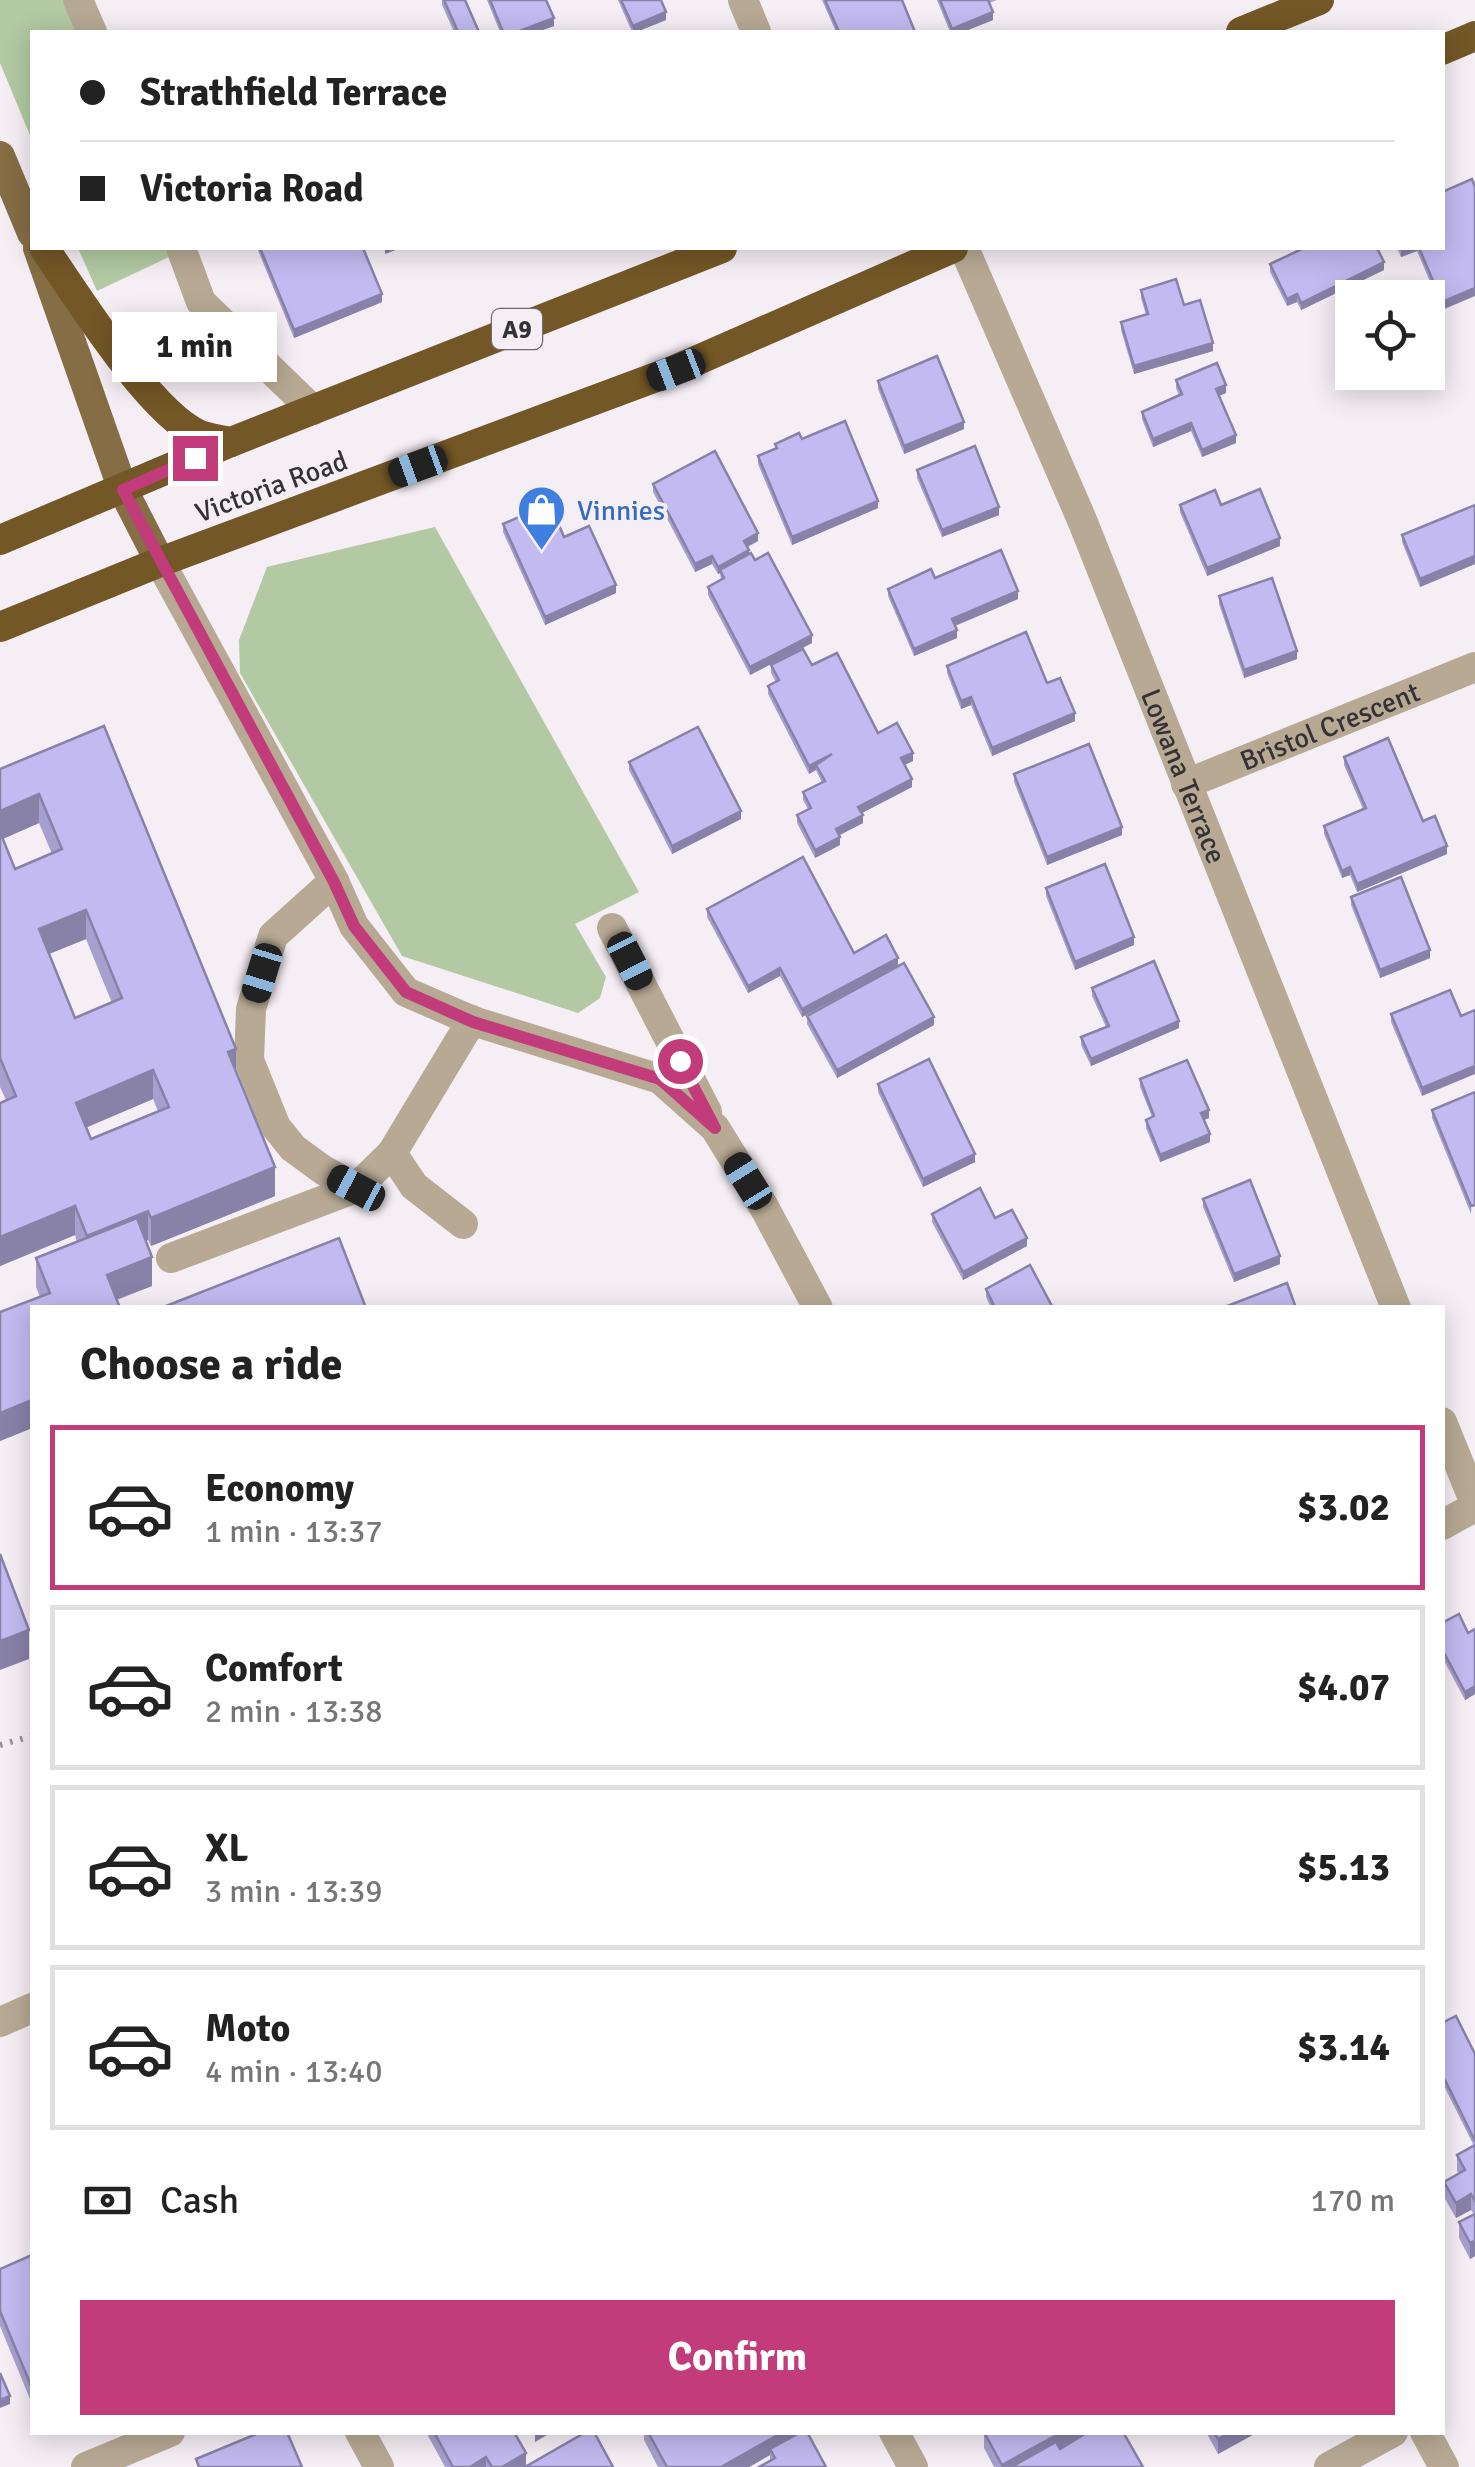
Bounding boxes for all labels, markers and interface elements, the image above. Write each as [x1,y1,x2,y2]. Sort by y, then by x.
text: Strathfield Terrace [140,69,447,116]
text: Victoria Road [140,165,364,212]
map controls [1335,280,1445,390]
button: locate [1335,280,1445,390]
road number: A9 [492,309,542,349]
callout: 1 min [112,313,278,383]
text: 1 min [156,327,233,366]
car [643,345,709,395]
route end [173,436,218,481]
car [385,442,451,490]
street label: Victoria Road [191,444,352,530]
shop icon: Vinnies [516,484,568,552]
place label: Vinnies [577,494,665,528]
street label: Bristol Crescent [1235,675,1425,778]
street label: Lowana Terrace [1133,684,1233,869]
car [603,927,657,995]
car [239,940,285,1006]
route start [658,1039,703,1084]
car [719,1148,777,1214]
car [322,1161,390,1215]
text: Choose a ride [80,1337,343,1392]
icon: car [85,1463,175,1553]
text: Economy [205,1465,354,1512]
text: $3.02 [1297,1484,1390,1531]
text: 1 min · 13:37 [205,1512,383,1551]
icon: car [85,1643,175,1733]
text: Comfort [205,1645,343,1692]
text: $4.07 [1297,1664,1390,1711]
text: 2 min · 13:38 [205,1692,383,1731]
icon: car [85,1823,175,1913]
text: XL [205,1825,248,1872]
text: $5.13 [1297,1844,1390,1891]
text: 3 min · 13:39 [205,1872,383,1911]
icon: car [85,2003,175,2093]
text: Moto [205,2005,290,2052]
text: $3.14 [1297,2024,1390,2071]
text: 4 min · 13:40 [205,2052,383,2091]
icon: cash [80,2173,135,2228]
text: Cash [160,2177,239,2224]
text: 170 m [1311,2181,1395,2220]
button: Confirm [80,2300,1395,2415]

